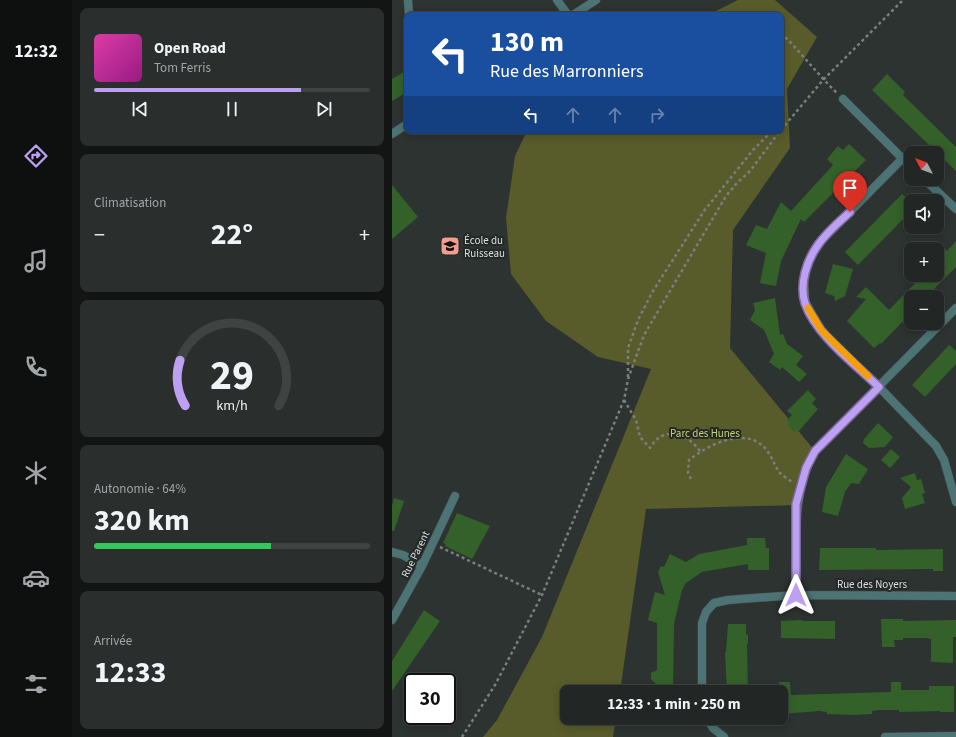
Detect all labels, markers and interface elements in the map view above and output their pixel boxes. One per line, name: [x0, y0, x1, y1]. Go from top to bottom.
text: 130 m: [490, 22, 564, 62]
icon: left: [424, 28, 476, 80]
text: Open Road: [154, 38, 226, 59]
text: 12:32: [14, 39, 58, 64]
text: Tom Ferris: [154, 59, 211, 77]
text: Rue des Marronniers: [490, 59, 644, 84]
icon: previous: [129, 98, 151, 120]
icon: pause: [221, 98, 243, 120]
icon: next: [313, 98, 335, 120]
icon: left: [520, 104, 542, 126]
icon: ahead: [562, 104, 584, 126]
icon: ahead: [604, 104, 626, 126]
icon: right: [646, 104, 668, 126]
icon: directions: [22, 142, 50, 170]
north arrow: [904, 146, 944, 186]
map controls: [904, 146, 944, 330]
pin: [833, 171, 867, 212]
icon: arrive: [839, 177, 861, 199]
text: Climatisation: [94, 194, 166, 212]
button: sound: [904, 194, 944, 234]
text: 22°: [211, 213, 253, 256]
text: −: [94, 219, 105, 251]
text: +: [359, 219, 370, 251]
place label: École du Ruisseau: [464, 233, 505, 261]
school or university icon: École du Ruisseau: [439, 235, 461, 257]
button: +: [904, 242, 944, 282]
icon: music: [22, 247, 50, 275]
button: −: [904, 290, 944, 330]
text: 29: [210, 346, 254, 406]
icon: phone: [22, 353, 50, 381]
text: km/h: [216, 395, 248, 416]
park label: Parc des Hunes: [670, 426, 740, 441]
icon: climate: [22, 459, 50, 487]
text: Autonomie · 64%: [94, 480, 186, 498]
text: 320 km: [94, 499, 190, 542]
street label: Rue Parent: [398, 528, 433, 580]
icon: car: [22, 564, 50, 592]
position arrow: [775, 574, 817, 616]
street label: Rue des Noyers: [837, 577, 908, 592]
text: Arrivée: [94, 632, 132, 650]
text: 12:33: [94, 651, 166, 694]
icon: filters: [22, 670, 50, 698]
speed limit sign: 30: [404, 673, 456, 725]
text: 12:33 · 1 min · 250 m: [607, 694, 741, 715]

